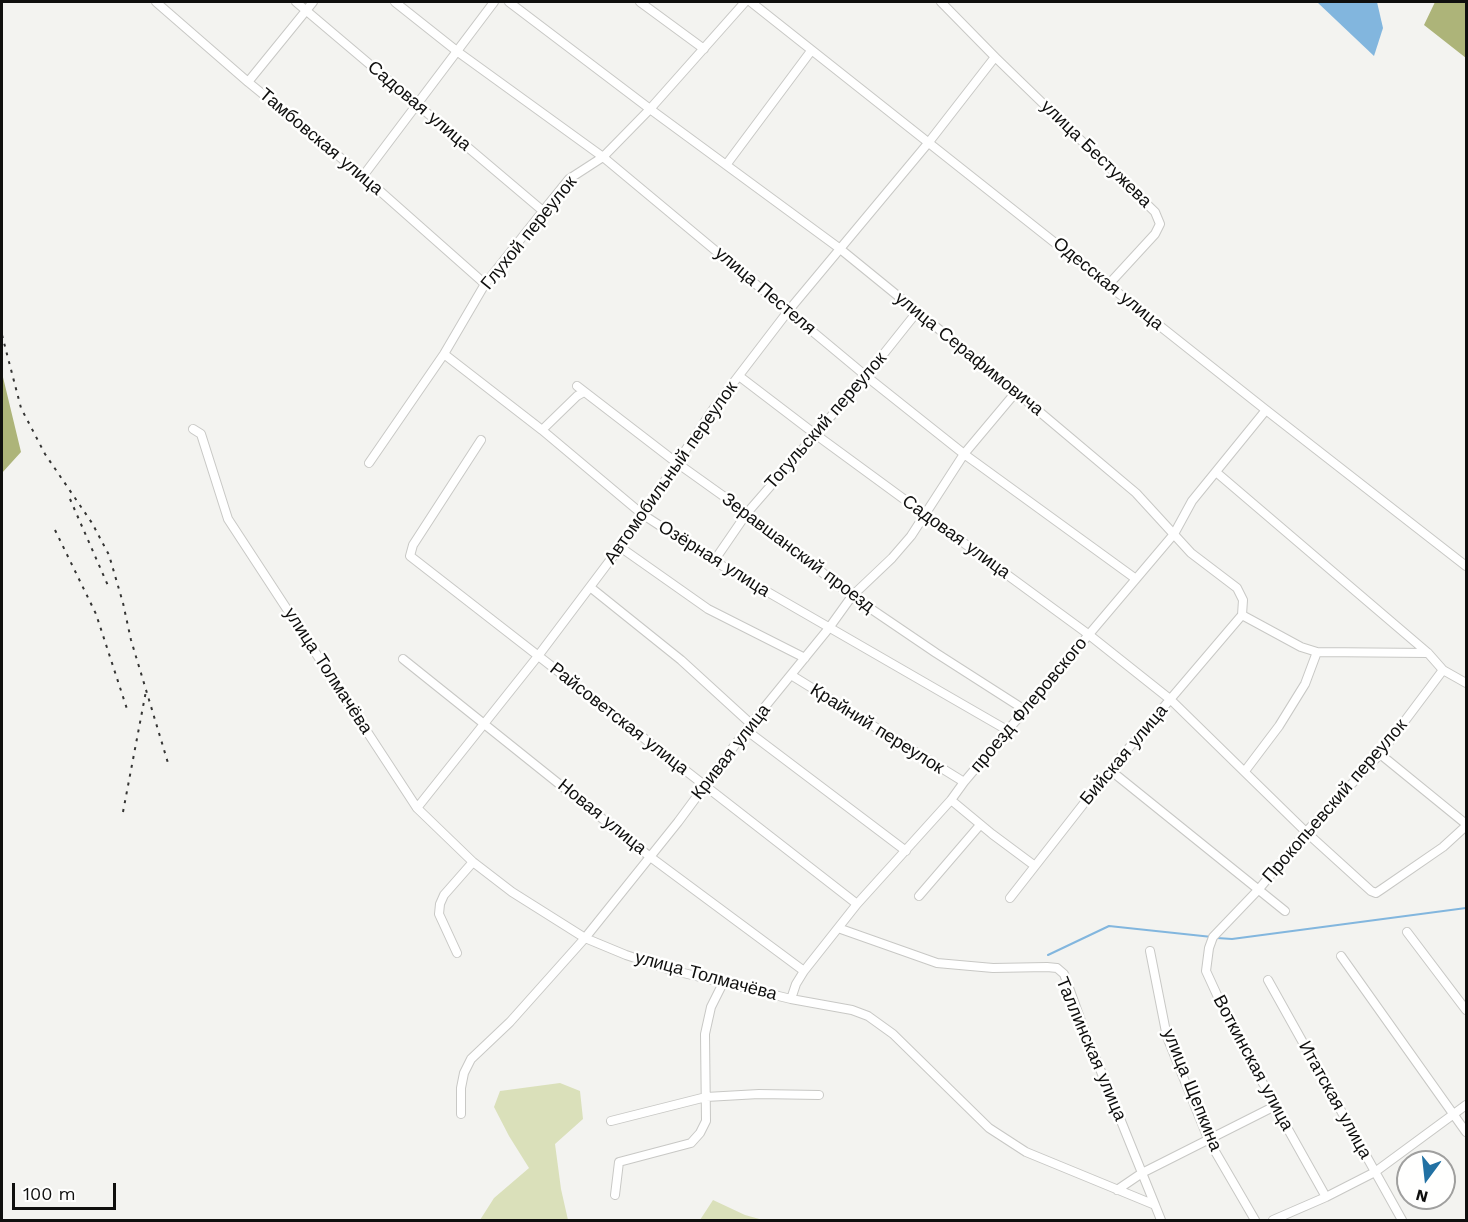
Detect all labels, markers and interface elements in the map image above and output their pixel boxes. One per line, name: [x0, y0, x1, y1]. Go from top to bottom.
street label: Садовая улица: [363, 56, 475, 156]
street label: Тамбовская улица: [255, 84, 387, 200]
street label: улица Бестужева: [1036, 96, 1156, 212]
street label: Глухой переулок: [477, 172, 581, 294]
street label: Одесская улица: [1048, 233, 1168, 335]
street label: улица Пестеля: [710, 242, 820, 340]
street label: улица Серафимовича: [890, 287, 1048, 421]
street label: Тогульский переулок: [761, 348, 891, 494]
street label: Автомобильный переулок: [600, 378, 742, 568]
street label: Зеравшанский проезд: [717, 488, 879, 618]
street label: Садовая улица: [898, 491, 1014, 583]
street label: Озёрная улица: [654, 516, 774, 602]
street label: улица Толмачёва: [279, 604, 377, 738]
street label: проезд Флеровского: [966, 633, 1092, 777]
street label: Райсоветская улица: [545, 658, 693, 780]
street label: Крайний переулок: [806, 679, 948, 779]
street label: Кривая улица: [687, 700, 775, 804]
street label: Бийская улица: [1076, 700, 1172, 810]
street label: Прокопьевский переулок: [1258, 715, 1412, 887]
street label: Новая улица: [553, 775, 651, 859]
street label: улица Толмачёва: [633, 947, 779, 1005]
street label: Таллинская улица: [1051, 974, 1131, 1124]
street label: Воткинская улица: [1208, 992, 1298, 1134]
street label: улица Щепкина: [1158, 1026, 1226, 1154]
street label: Итатская улица: [1294, 1037, 1376, 1163]
north arrow: [1396, 1150, 1456, 1210]
scale bar: [15, 1171, 118, 1209]
text: 100 m: [23, 1183, 76, 1204]
text: N: [1414, 1185, 1430, 1207]

